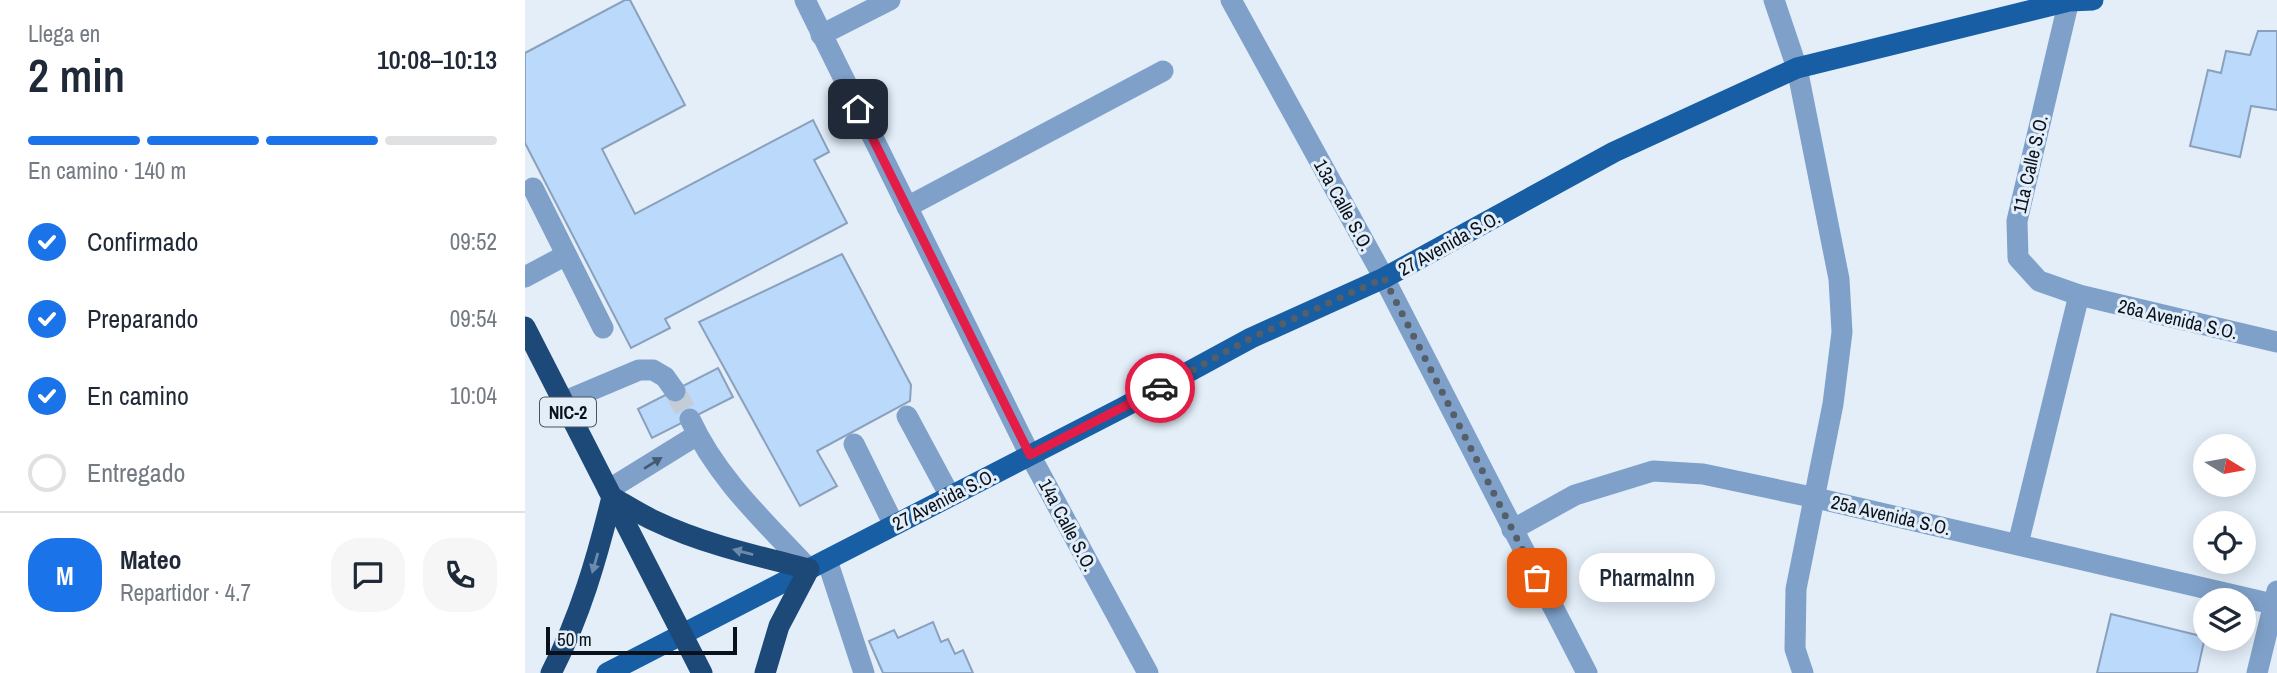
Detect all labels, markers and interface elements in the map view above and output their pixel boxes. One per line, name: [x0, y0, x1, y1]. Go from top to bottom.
text: Llega en: [28, 18, 100, 49]
text: 10:08–10:13: [377, 42, 497, 77]
text: 2 min: [28, 44, 125, 106]
pin: [828, 79, 888, 139]
icon: home: [839, 90, 877, 128]
street label: 11a Calle S.O.: [2006, 112, 2054, 216]
street label: 13a Calle S.O.: [1308, 154, 1380, 256]
text: En camino · 140 m: [28, 155, 186, 186]
street label: 27 Avenida S.O.: [1393, 204, 1505, 282]
icon: check: [28, 223, 66, 261]
text: Confirmado: [87, 224, 198, 259]
text: 09:52: [450, 226, 497, 257]
street label: 26a Avenida S.O.: [2116, 293, 2240, 345]
icon: check: [28, 300, 66, 338]
text: Preparando: [87, 301, 198, 336]
text: 09:54: [450, 303, 497, 334]
courier: [1125, 353, 1195, 423]
icon: car: [1141, 369, 1179, 407]
icon: check: [28, 377, 66, 415]
text: En camino: [87, 378, 189, 413]
text: 10:04: [450, 380, 497, 411]
road number: NIC-2: [540, 398, 596, 426]
north arrow: [2193, 434, 2256, 497]
map controls: [2193, 434, 2256, 651]
text: Entregado: [87, 455, 185, 490]
one-way arrow: [643, 456, 662, 469]
street label: 27 Avenida S.O.: [888, 462, 1000, 536]
street label: 14a Calle S.O.: [1033, 474, 1103, 576]
street label: 25a Avenida S.O.: [1829, 489, 1953, 541]
button: locate: [2193, 511, 2256, 574]
button: chat: [331, 538, 405, 612]
button: phone: [423, 538, 497, 612]
text: Mateo: [120, 542, 182, 577]
one-way arrow: [732, 546, 753, 556]
pin: [1507, 548, 1567, 608]
one-way arrow: [590, 553, 600, 574]
callout: PharmaInn: [1579, 554, 1715, 602]
text: M: [56, 558, 74, 593]
icon: bag: [1518, 559, 1556, 597]
text: PharmaInn: [1599, 562, 1695, 593]
text: Repartidor · 4.7: [120, 577, 251, 608]
button: layers: [2193, 588, 2256, 651]
scale bar: [546, 624, 737, 656]
text: 50 m: [557, 626, 592, 652]

